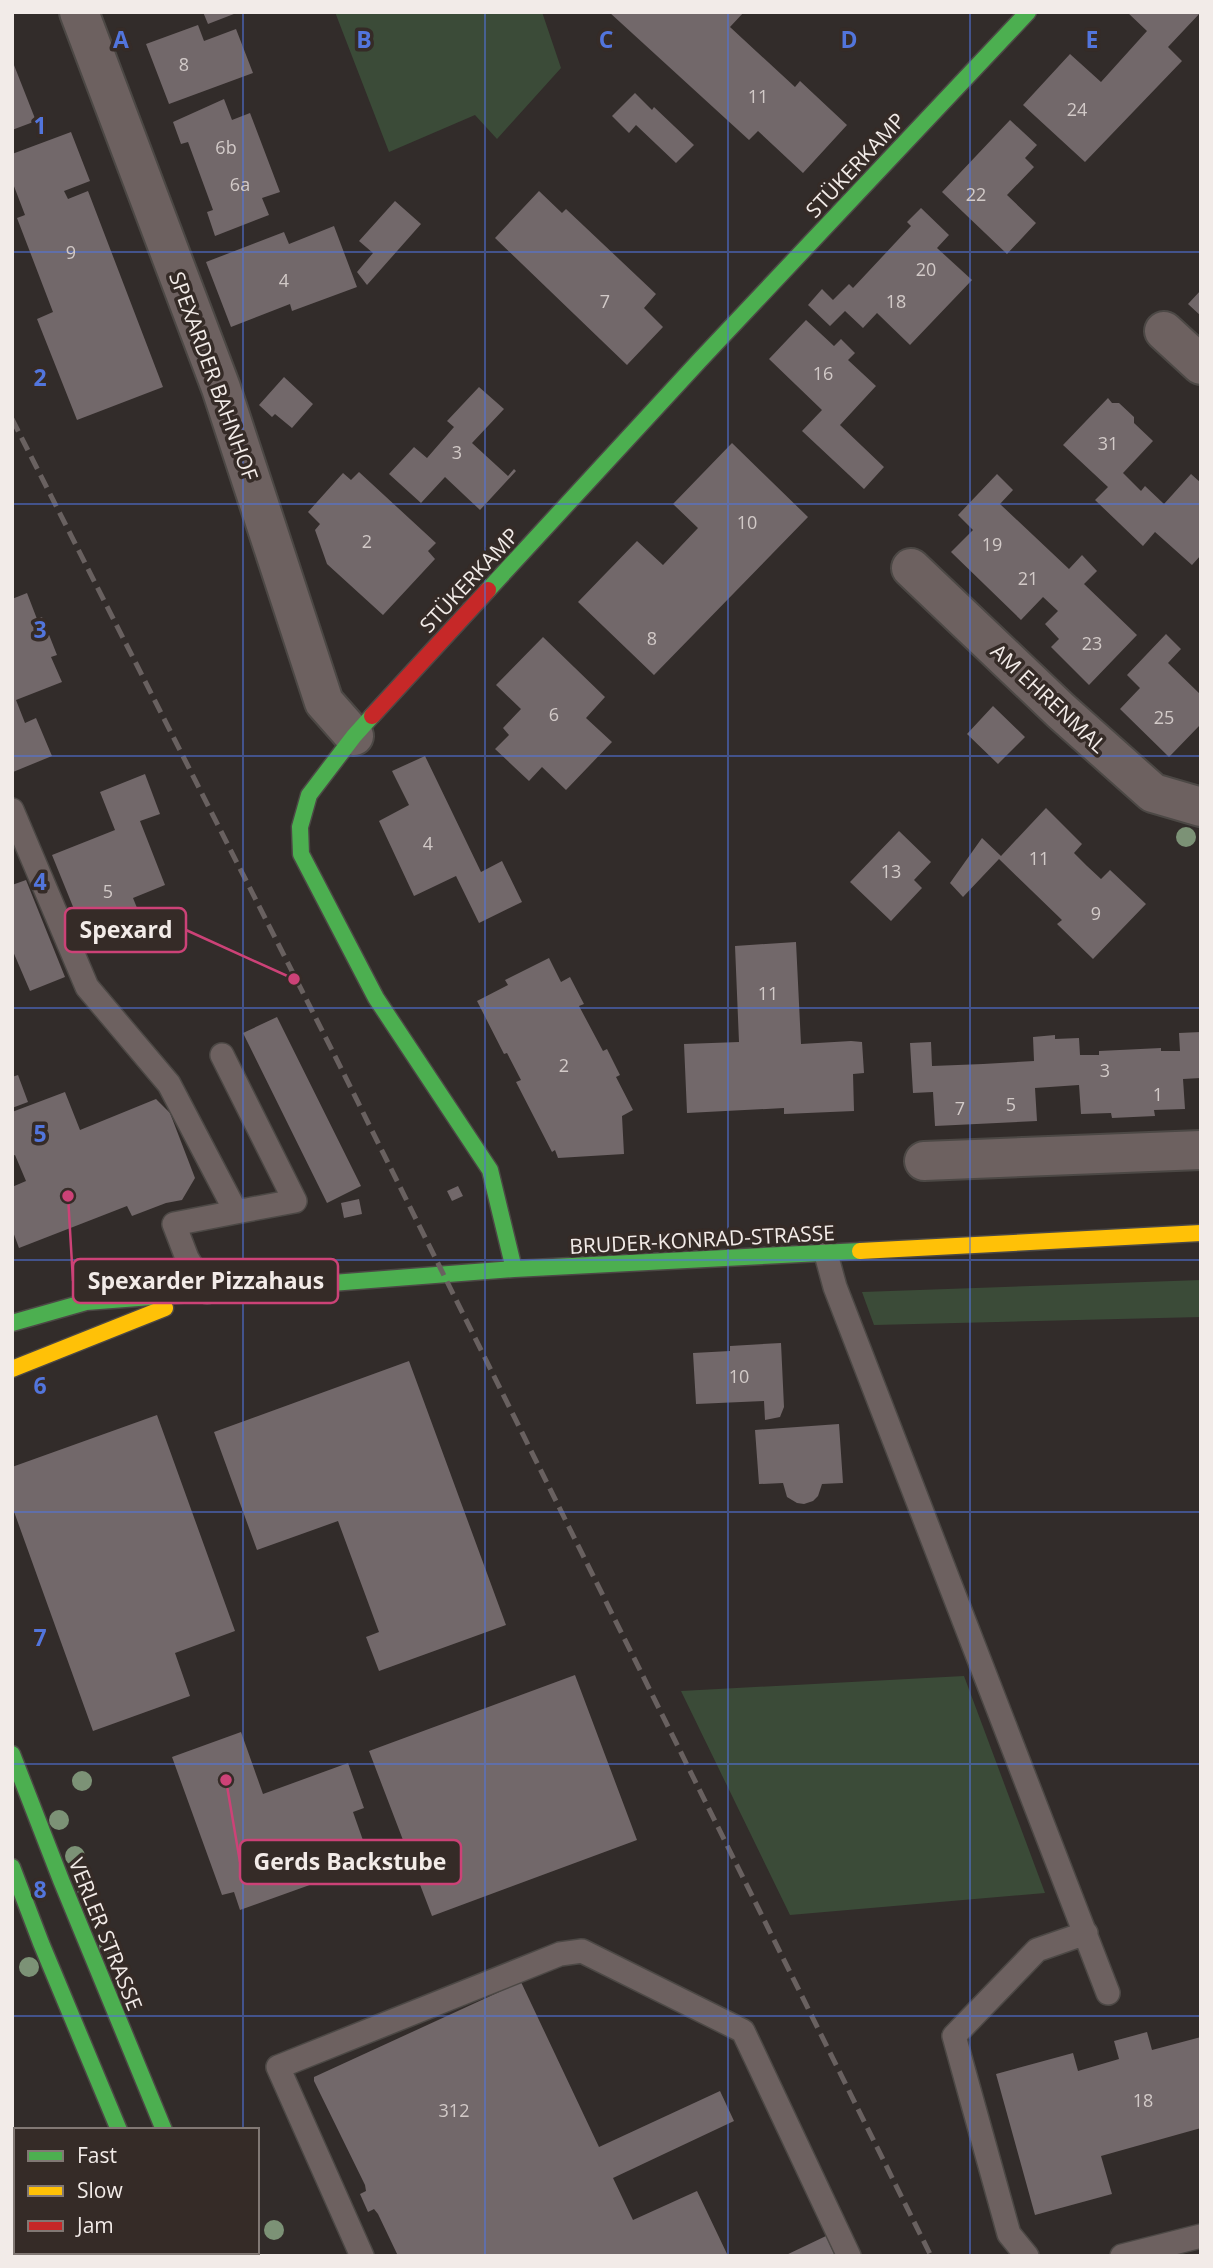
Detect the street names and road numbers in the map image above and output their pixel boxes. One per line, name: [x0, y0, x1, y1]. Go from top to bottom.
street label: STÜKERKAMP: [799, 107, 911, 223]
street label: SPEXARDER BAHNHOF: [163, 268, 265, 484]
street label: STÜKERKAMP: [413, 522, 525, 638]
street label: AM EHRENMAL: [985, 637, 1113, 759]
street label: BRUDER-KONRAD-STRASSE: [569, 1218, 835, 1260]
street label: VERLER STRASSE: [63, 1854, 149, 2014]

